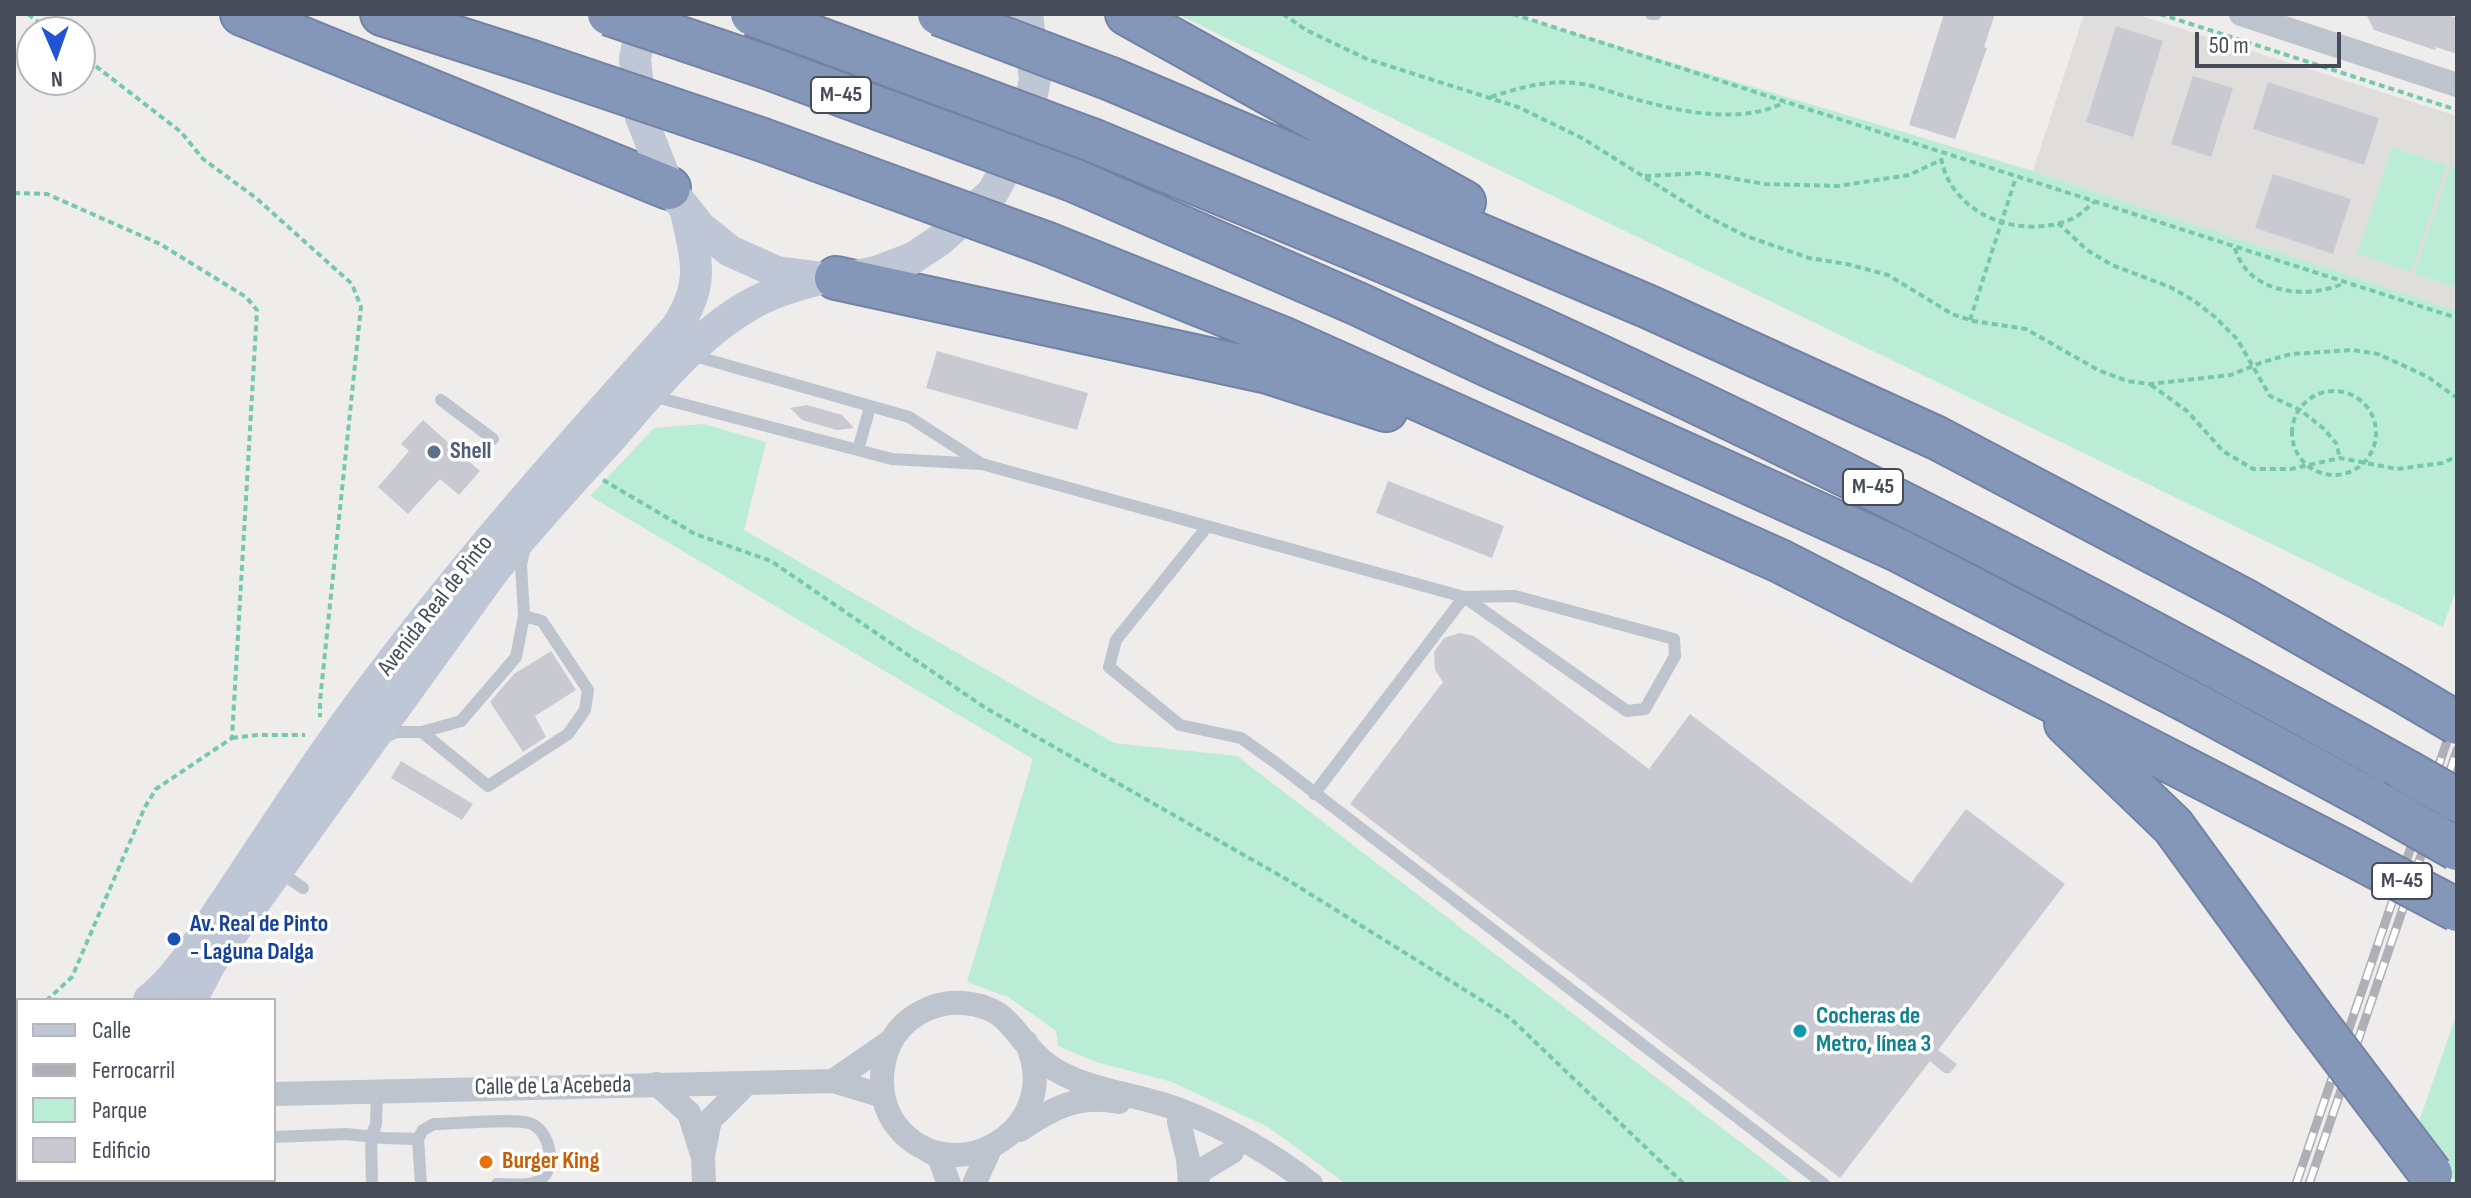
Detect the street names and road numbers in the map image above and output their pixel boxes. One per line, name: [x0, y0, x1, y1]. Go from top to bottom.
road number: M-45: [811, 77, 871, 113]
road number: M-45: [1843, 469, 1903, 505]
street label: Avenida Real de Pinto: [372, 530, 500, 682]
road number: M-45: [2372, 863, 2432, 899]
street label: Calle de La Acebeda: [474, 1071, 632, 1103]

